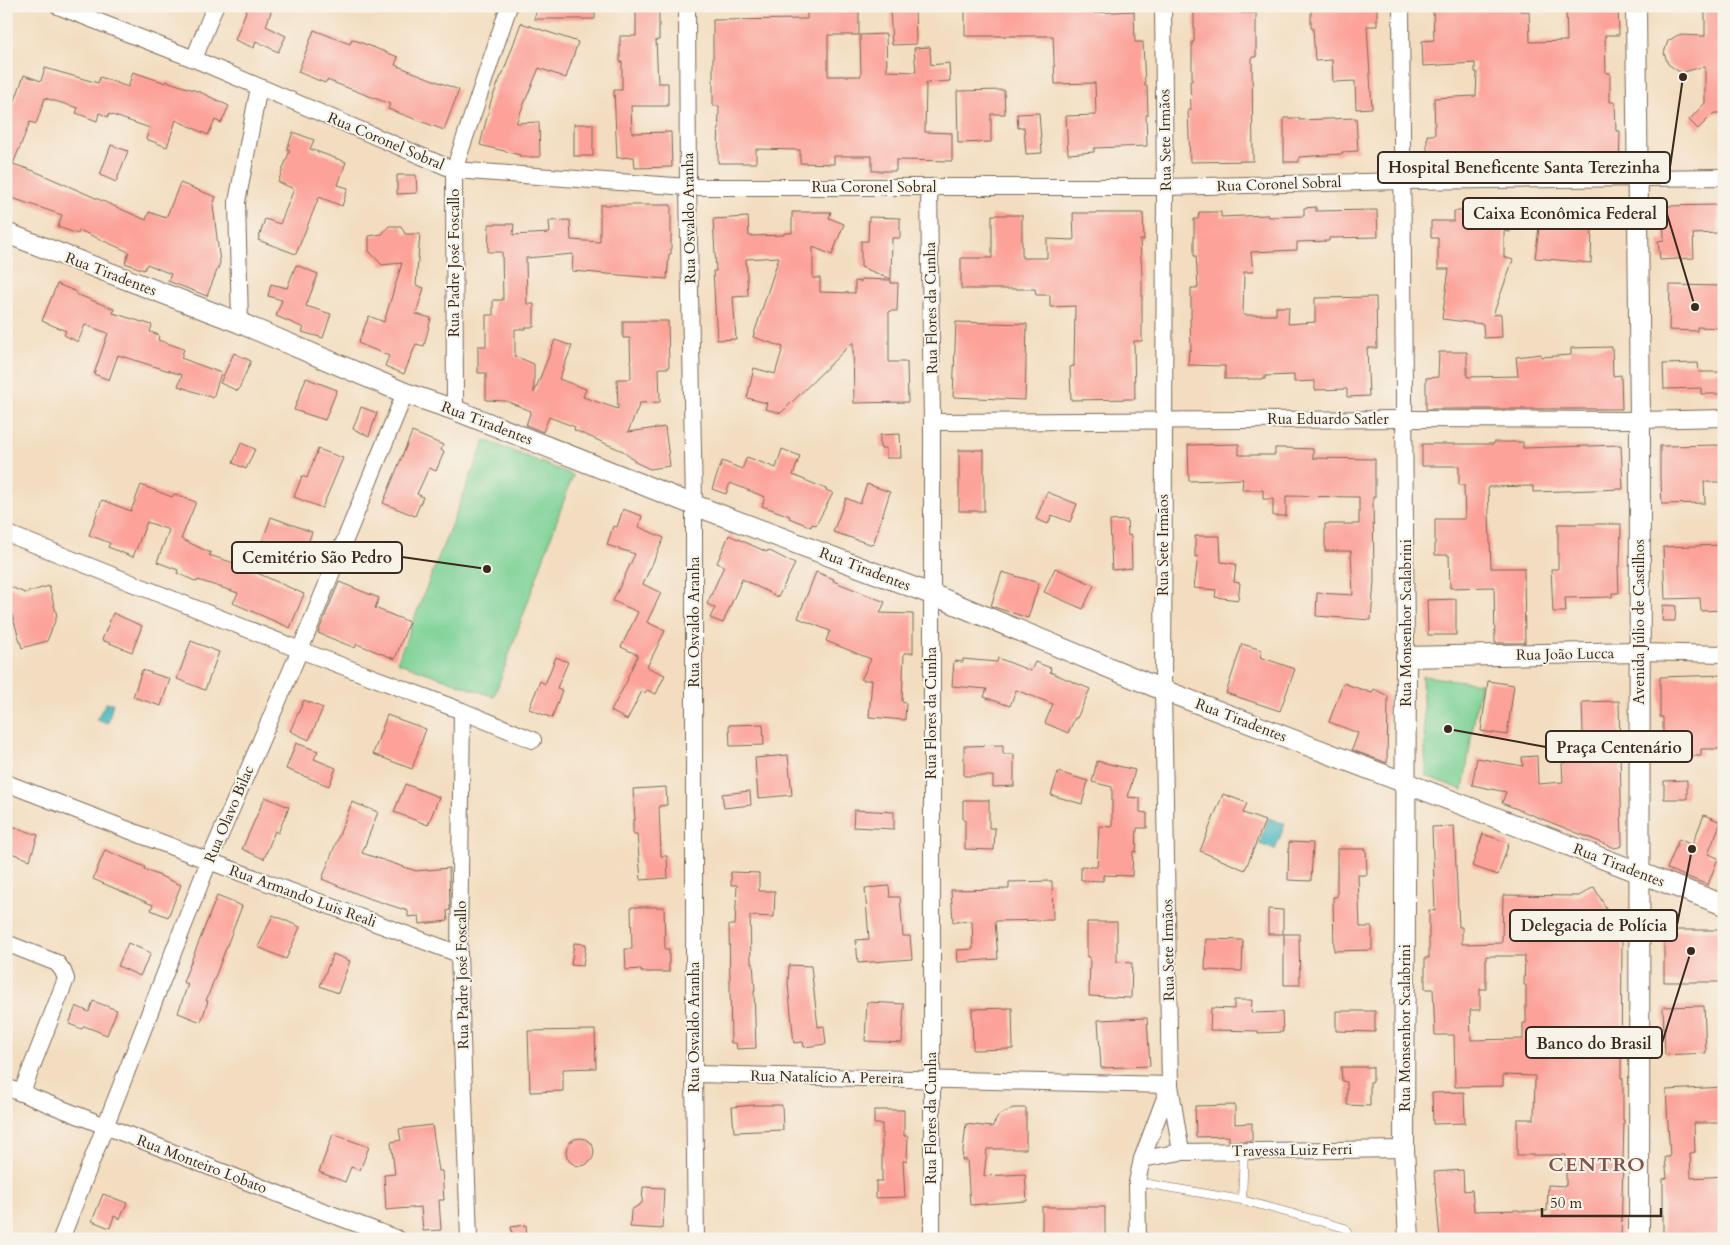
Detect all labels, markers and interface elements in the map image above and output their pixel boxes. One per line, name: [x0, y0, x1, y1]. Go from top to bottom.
street label: Rua Sete Irmãos: [1154, 89, 1176, 191]
street label: Rua Coronel Sobral: [325, 107, 448, 175]
street label: Rua Osvaldo Aranha: [678, 152, 700, 284]
callout: Hospital Beneficente Santa Terezinha: [1378, 152, 1670, 183]
text: Hospital Beneficente Santa Terezinha: [1388, 157, 1660, 179]
street label: Rua Coronel Sobral: [1216, 172, 1342, 196]
street label: Rua Coronel Sobral: [812, 177, 937, 197]
street label: Rua Padre José Foscallo: [444, 189, 464, 337]
callout: Caixa Econômica Federal: [1463, 198, 1667, 229]
text: Caixa Econômica Federal: [1473, 203, 1657, 225]
street label: Rua Flores da Cunha: [920, 241, 942, 374]
street label: Rua Tiradentes: [63, 247, 159, 301]
street label: Rua Tiradentes: [439, 396, 535, 450]
street label: Rua Eduardo Satler: [1267, 409, 1389, 429]
street label: Rua Sete Irmãos: [1153, 494, 1173, 596]
street label: Rua Monsenhor Scalabrini: [1396, 539, 1416, 707]
street label: Avenida Júlio de Castilhos: [1629, 539, 1649, 705]
callout: Cemitério São Pedro: [232, 542, 402, 573]
street label: Rua Tiradentes: [817, 542, 913, 596]
text: Cemitério São Pedro: [242, 547, 392, 569]
street label: Rua Osvaldo Aranha: [684, 556, 704, 688]
street label: Rua João Lucca: [1516, 643, 1615, 665]
street label: Rua Flores da Cunha: [921, 646, 941, 779]
street label: Rua Tiradentes: [1193, 693, 1289, 747]
callout: Praça Centenário: [1546, 731, 1692, 762]
text: Praça Centenário: [1556, 737, 1682, 759]
street label: Rua Olavo Bilac: [200, 762, 259, 866]
street label: Rua Tiradentes: [1571, 838, 1667, 892]
street label: Rua Armando Luis Reali: [227, 860, 379, 932]
street label: Rua Sete Irmãos: [1157, 899, 1179, 1001]
street label: Rua Padre José Foscallo: [451, 901, 473, 1049]
callout: Delegacia de Polícia: [1510, 910, 1677, 941]
text: Delegacia de Polícia: [1521, 915, 1667, 937]
street label: Rua Monsenhor Scalabrini: [1395, 944, 1415, 1112]
street label: Rua Osvaldo Aranha: [684, 961, 704, 1093]
callout: Banco do Brasil: [1526, 1027, 1662, 1058]
text: Banco do Brasil: [1536, 1033, 1652, 1055]
street label: Rua Flores da Cunha: [921, 1051, 941, 1184]
street label: Rua Natalício A. Pereira: [750, 1066, 904, 1088]
street label: Rua Monteiro Lobato: [134, 1130, 270, 1198]
street label: Travessa Luiz Ferri: [1231, 1139, 1353, 1161]
district label: CENTRO: [1548, 1151, 1646, 1178]
scale bar: [1542, 1185, 1661, 1217]
text: 50 m: [1550, 1193, 1582, 1213]

